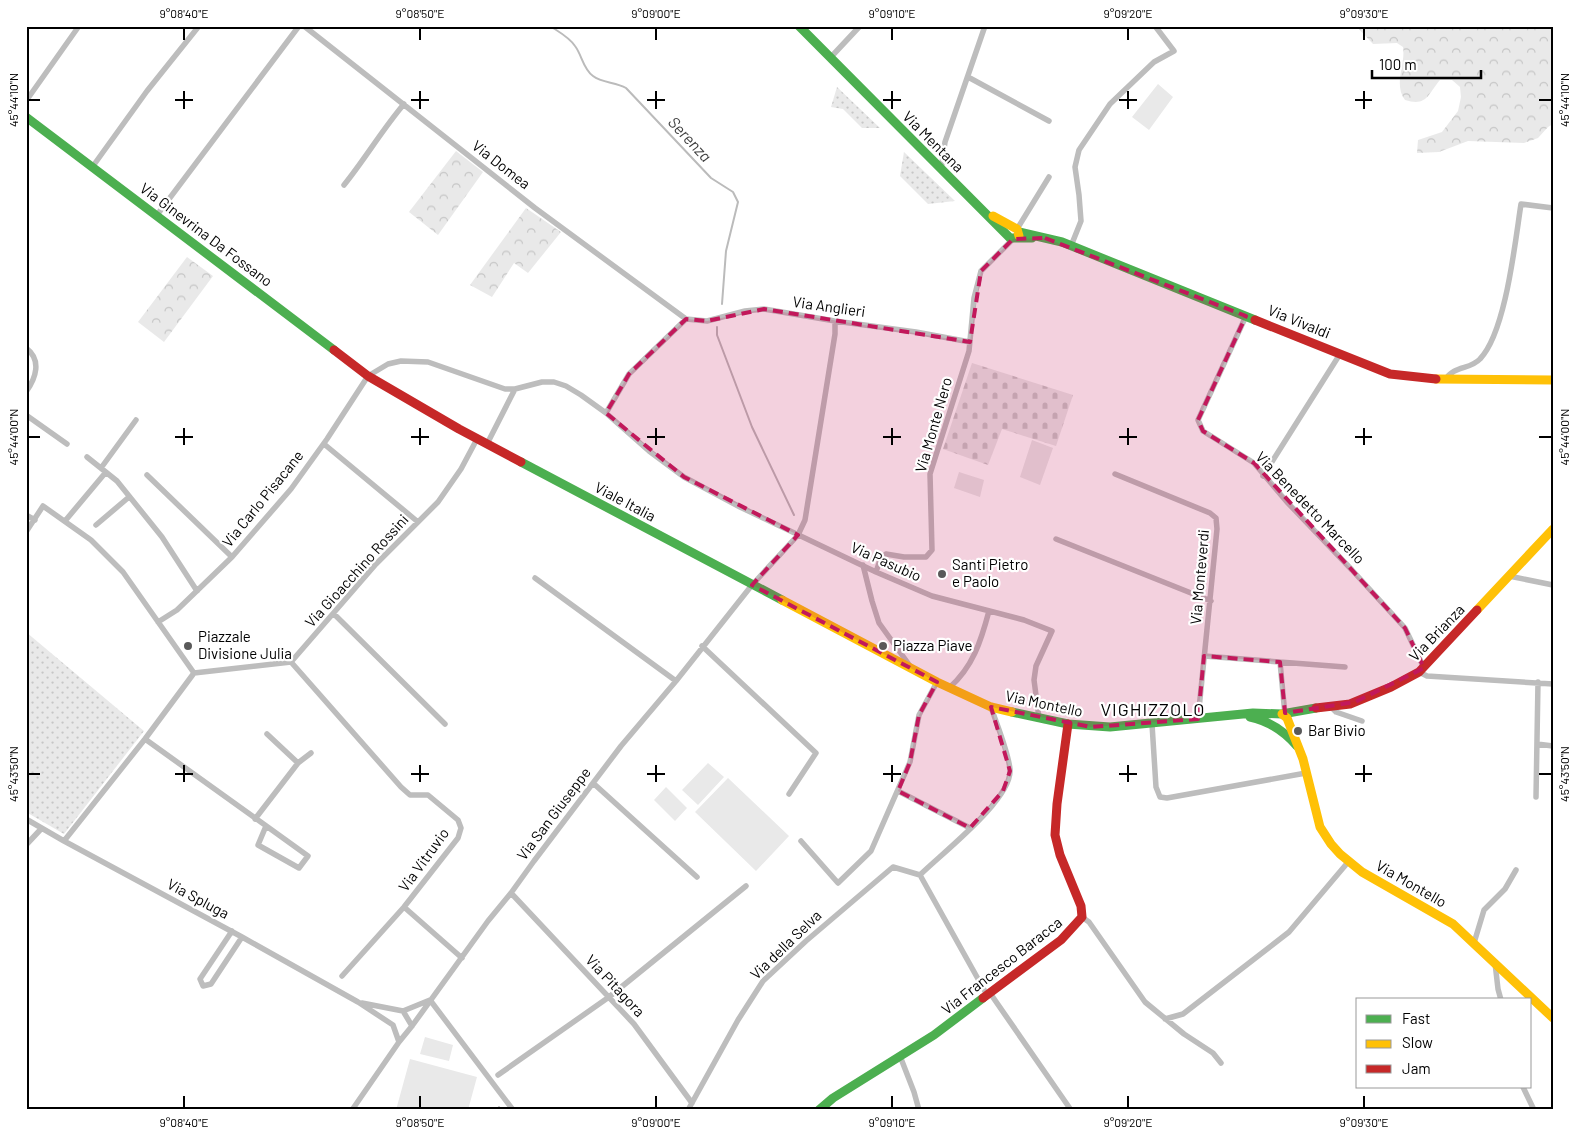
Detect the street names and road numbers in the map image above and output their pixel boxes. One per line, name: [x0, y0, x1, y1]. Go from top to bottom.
street label: Via Mentana: [899, 107, 968, 176]
street label: Via Domea: [469, 136, 534, 192]
street label: Via Ginevrina Da Fossano: [137, 178, 276, 290]
street label: Via Anglieri: [792, 292, 867, 320]
street label: Via Vivaldi: [1265, 300, 1333, 342]
street label: Via Monte Nero: [911, 375, 955, 474]
street label: Via Carlo Pisacane: [218, 446, 307, 550]
street label: Via Benedetto Marcello: [1252, 447, 1369, 567]
street label: Viale Italia: [592, 478, 659, 525]
street label: Via Gioacchino Rossini: [301, 510, 412, 631]
street label: Via Monteverdi: [1186, 528, 1212, 625]
street label: Via Pasubio: [848, 538, 924, 585]
street label: Via Brianza: [1405, 600, 1468, 664]
street label: Via Montello: [1004, 686, 1085, 720]
street label: Via San Giuseppe: [512, 763, 594, 863]
street label: Via Vitruvio: [394, 824, 452, 895]
street label: Via Montello: [1373, 856, 1450, 911]
street label: Via Spluga: [164, 874, 233, 922]
street label: Via della Selva: [746, 906, 825, 983]
street label: Via Francesco Baracca: [938, 913, 1065, 1018]
street label: Via Pitagora: [582, 950, 649, 1020]

